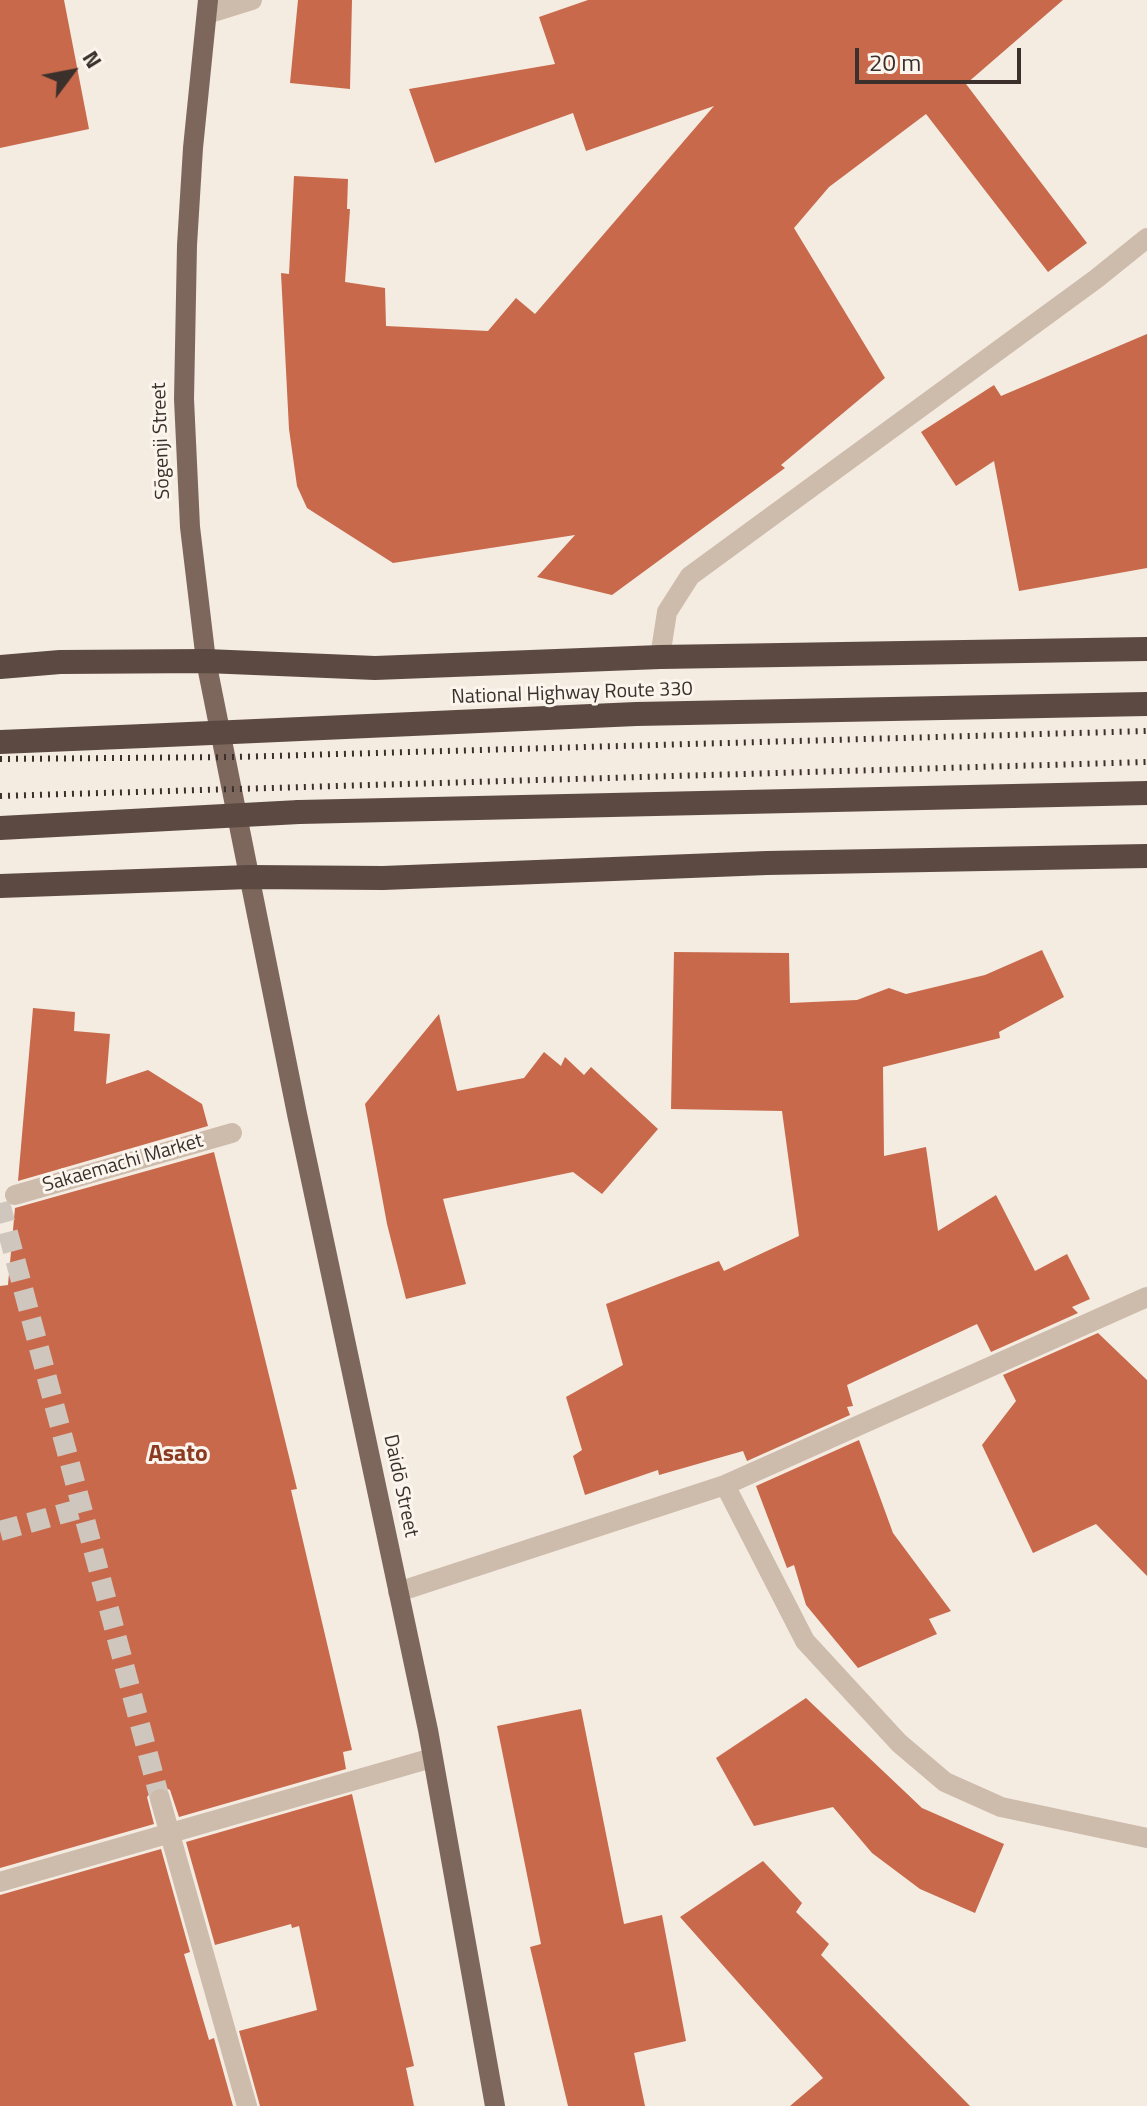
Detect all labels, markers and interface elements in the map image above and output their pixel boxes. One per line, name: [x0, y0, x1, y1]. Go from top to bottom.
north arrow: [32, 32, 112, 112]
scale bar: [859, 32, 1025, 82]
text: N: [74, 44, 111, 75]
text: 20 m: [869, 44, 921, 80]
street label: Sōgenji Street: [148, 382, 176, 500]
street label: National Highway Route 330: [451, 678, 693, 710]
street label: Sakaemachi Market: [40, 1130, 206, 1198]
street label: Daidō Street: [377, 1432, 423, 1540]
district label: Asato: [148, 1441, 208, 1469]

